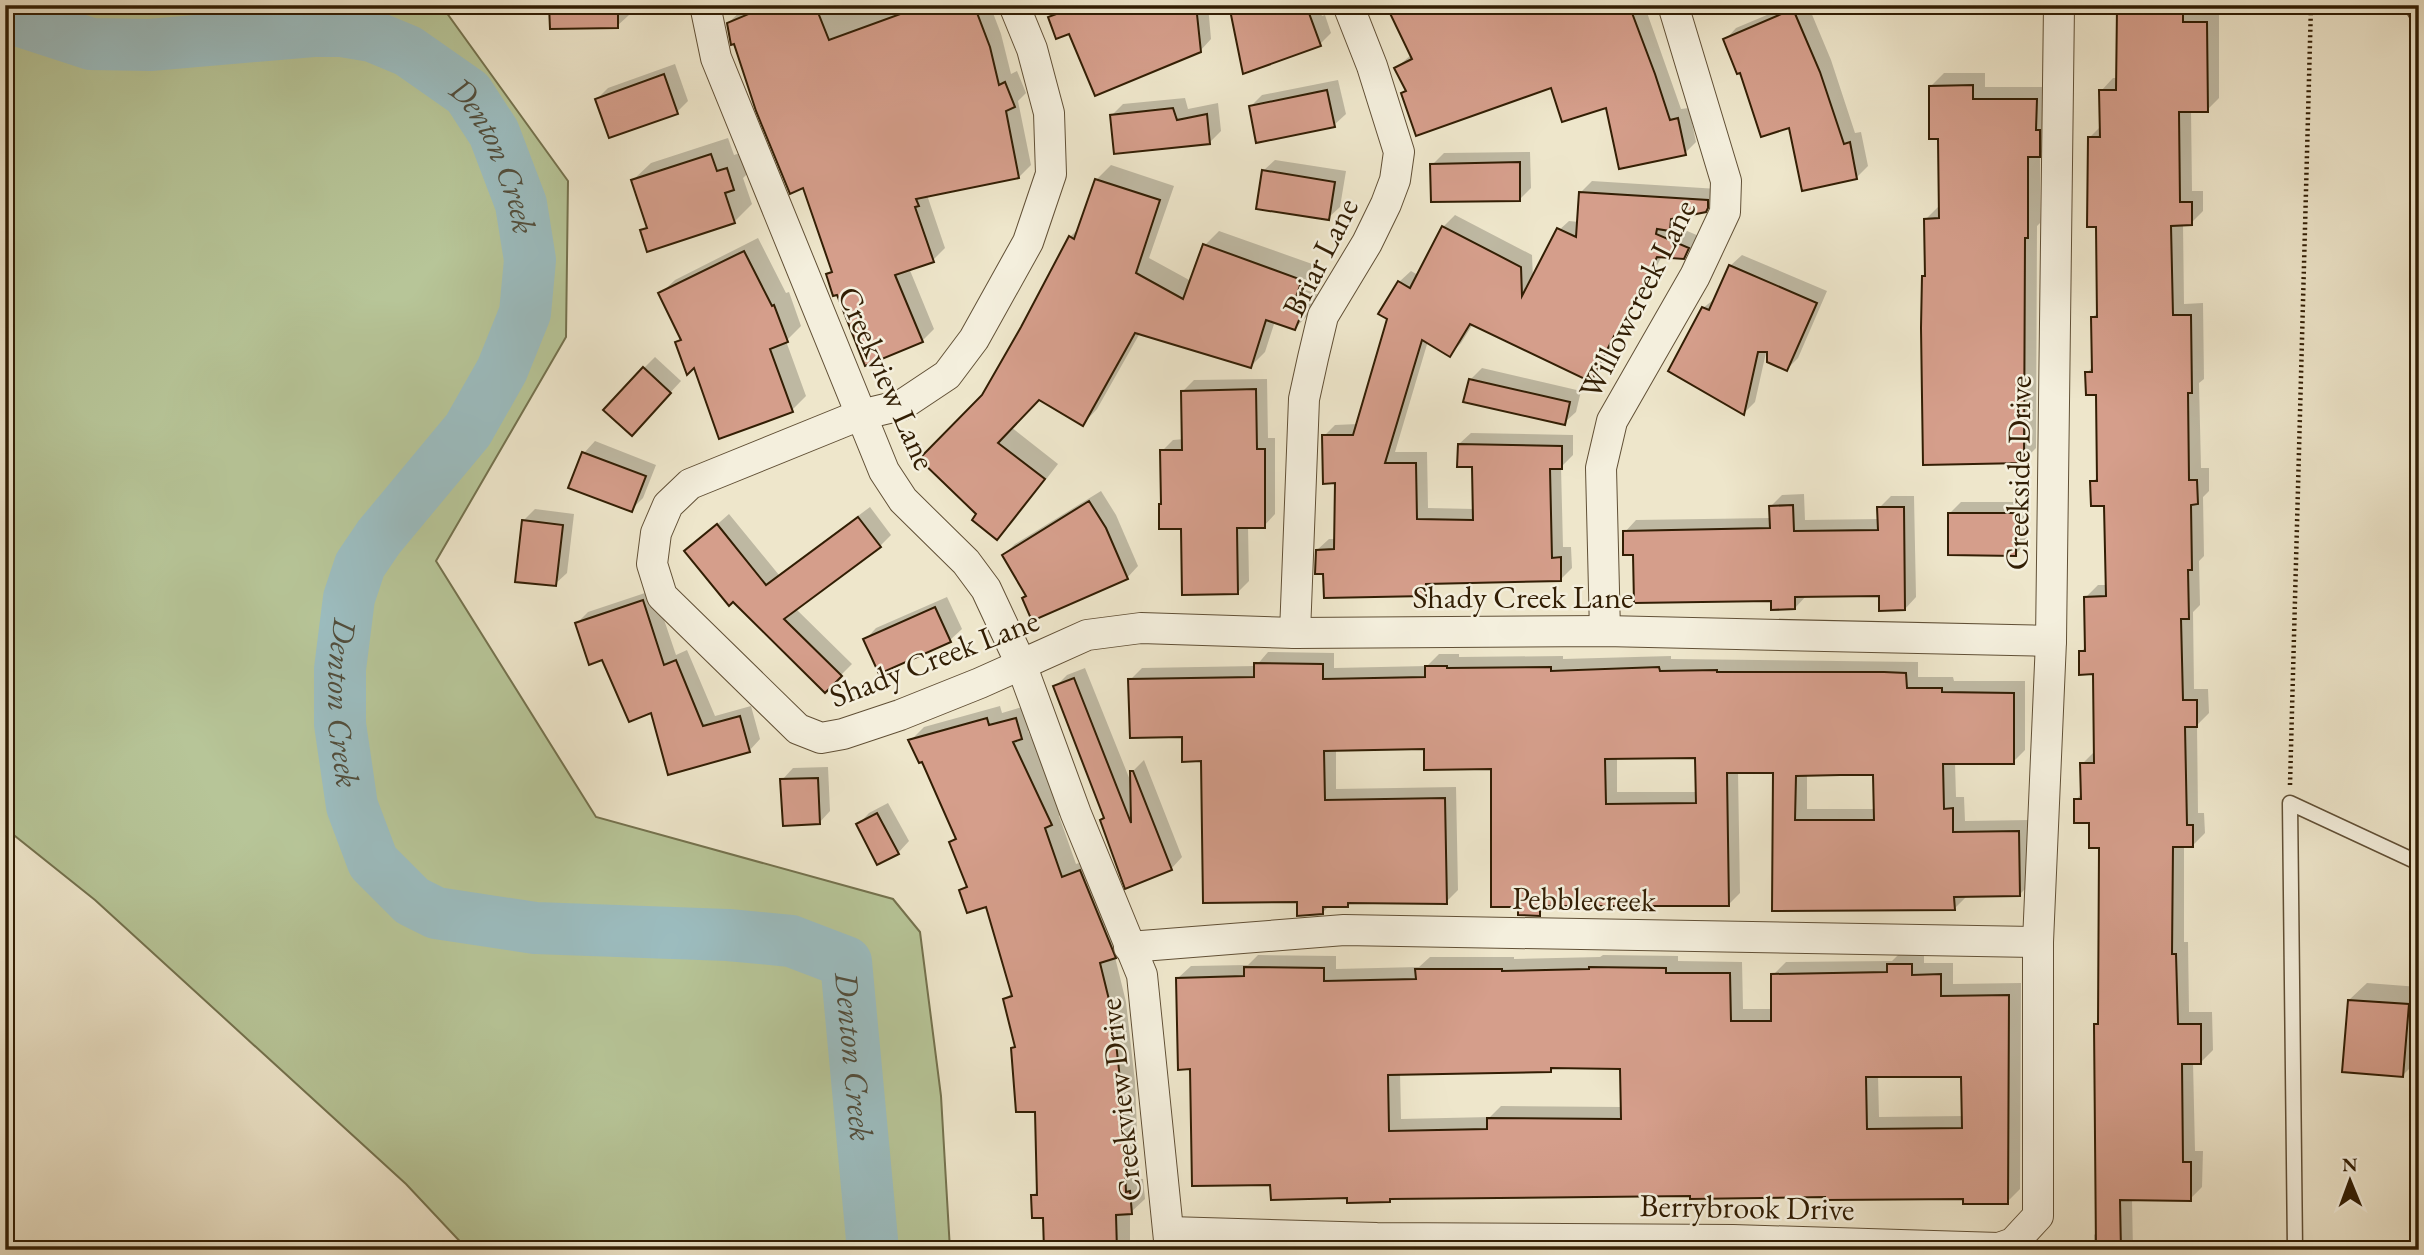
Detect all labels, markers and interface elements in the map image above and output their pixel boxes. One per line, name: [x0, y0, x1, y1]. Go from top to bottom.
water label: Denton Creek: [441, 66, 546, 237]
street label: Briar Lane: [1272, 190, 1368, 324]
street label: Willowcreek Lane: [1569, 192, 1705, 406]
street label: Creekview Lane: [828, 280, 946, 476]
street label: Creekside Drive: [1995, 375, 2041, 571]
street label: Shady Creek Lane: [1412, 576, 1634, 618]
street label: Shady Creek Lane: [823, 599, 1045, 717]
water label: Denton Creek: [317, 615, 370, 790]
street label: Pebblecreek: [1512, 877, 1657, 921]
water label: Denton Creek: [825, 969, 884, 1143]
street label: Creekview Drive: [1088, 996, 1152, 1204]
north arrow: [2316, 1146, 2386, 1216]
text: N: [2342, 1152, 2358, 1177]
street label: Berrybrook Drive: [1639, 1184, 1855, 1230]

